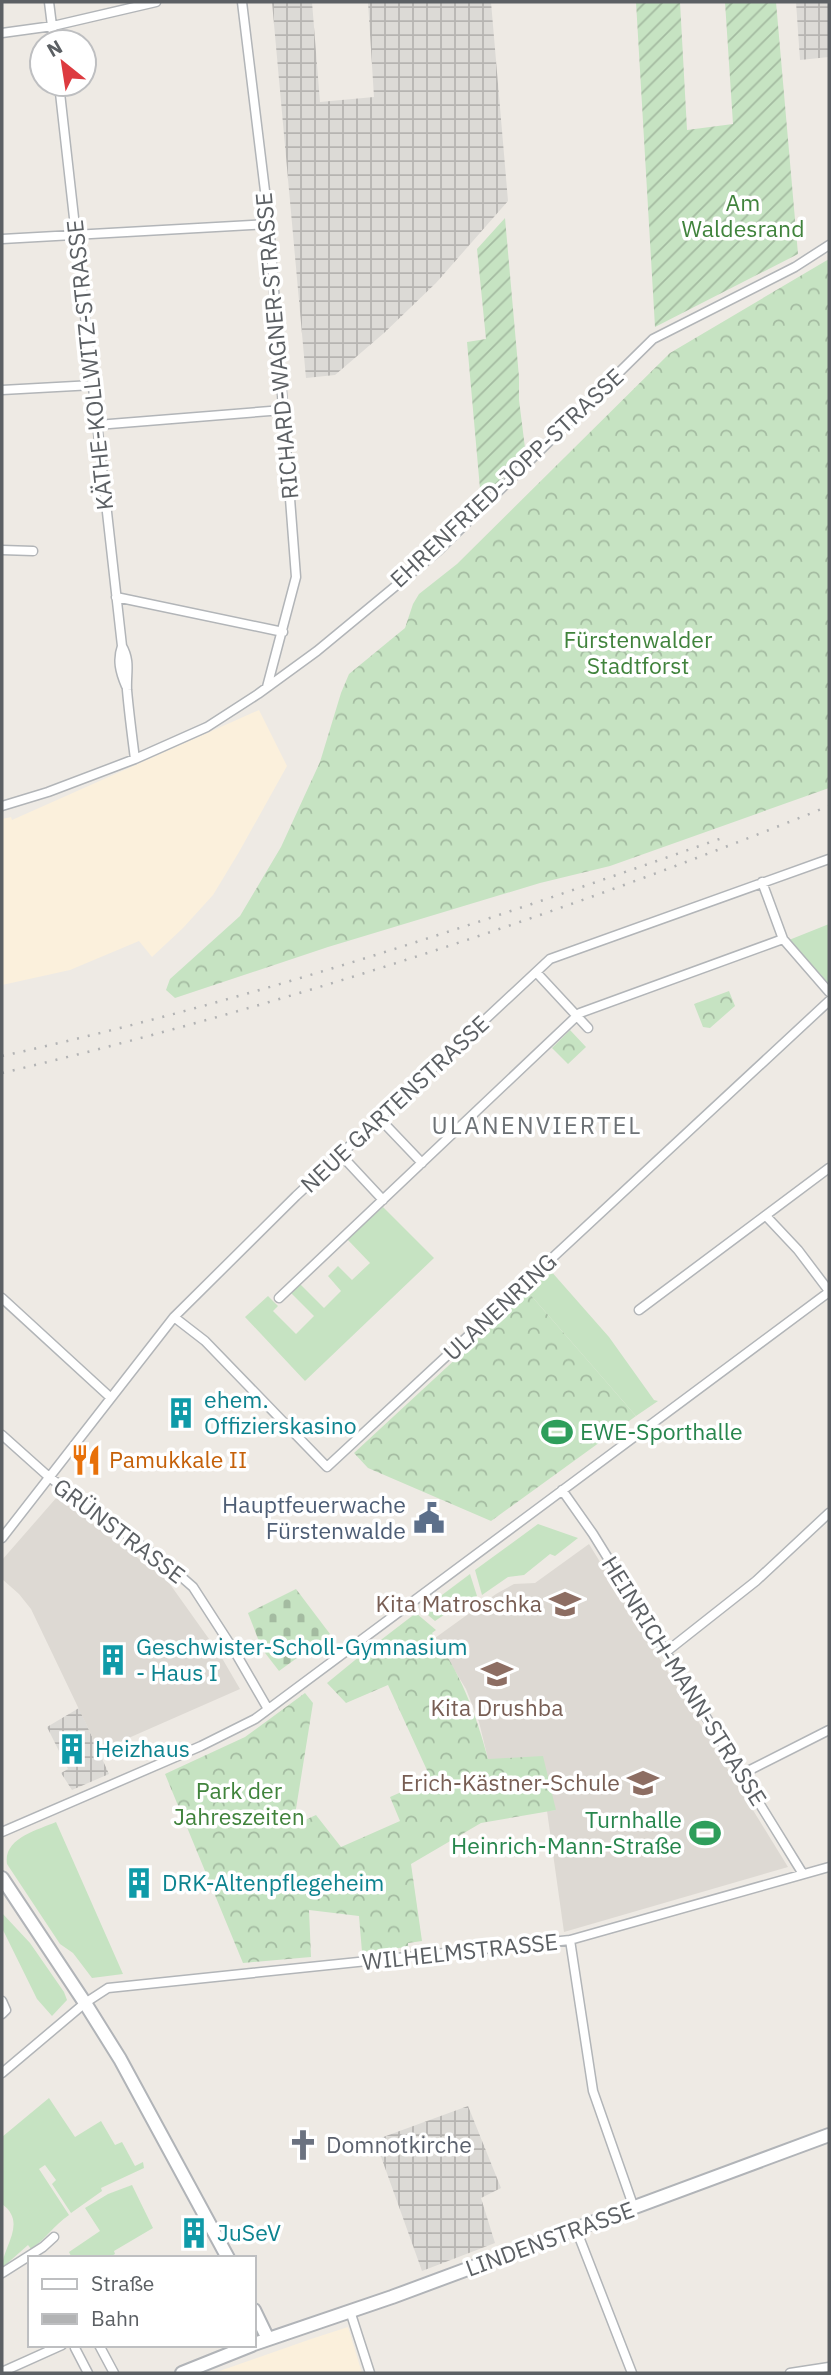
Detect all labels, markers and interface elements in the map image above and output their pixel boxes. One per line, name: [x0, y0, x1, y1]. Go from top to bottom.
north arrow: [28, 28, 98, 98]
text: N: [43, 34, 66, 62]
park label: Am Waldesrand: [681, 187, 805, 243]
street label: RICHARD-WAGNER-STRASSE: [248, 191, 304, 501]
street label: KÄTHE-KOLLWITZ-STRASSE: [59, 218, 119, 512]
street label: EHRENFRIED-JOPP-STRASSE: [383, 361, 629, 594]
park label: Fürstenwalder Stadtforst: [564, 624, 713, 680]
street label: NEUE GARTENSTRASSE: [294, 1008, 495, 1199]
district label: ULANENVIERTEL: [432, 1109, 642, 1141]
street label: ULANENRING: [436, 1246, 562, 1366]
place label: ehem. Offizierskasino: [204, 1384, 357, 1440]
building icon: ehem. Offizierskasino: [164, 1396, 198, 1430]
sports icon: EWE-Sporthalle: [540, 1415, 574, 1449]
place label: EWE-Sporthalle: [580, 1416, 743, 1446]
restaurant icon: Pamukkale II: [69, 1443, 103, 1477]
place label: Pamukkale II: [109, 1444, 247, 1474]
street label: GRÜNSTRASSE: [48, 1471, 192, 1590]
place label: Hauptfeuerwache Fürstenwalde: [222, 1489, 406, 1545]
public building icon: Hauptfeuerwache Fürstenwalde: [412, 1501, 446, 1535]
street label: HEINRICH-MANN-STRASSE: [596, 1550, 774, 1811]
school or university icon: Kita Matroschka: [548, 1587, 582, 1621]
place label: Kita Matroschka: [376, 1588, 542, 1618]
place label: Geschwister-Scholl-Gymnasium - Haus I: [136, 1631, 468, 1687]
building icon: Geschwister-Scholl-Gymnasium - Haus I: [96, 1643, 130, 1677]
school or university icon: Kita Drushba: [480, 1657, 514, 1691]
place label: Kita Drushba: [431, 1692, 563, 1722]
building icon: Heizhaus: [55, 1732, 89, 1766]
place label: Heizhaus: [95, 1733, 190, 1763]
school or university icon: Erich-Kästner-Schule: [626, 1766, 660, 1800]
place label: Erich-Kästner-Schule: [401, 1767, 620, 1797]
park label: Park der Jahreszeiten: [173, 1775, 305, 1831]
place label: Turnhalle Heinrich-Mann-Straße: [451, 1804, 682, 1860]
sports icon: Turnhalle Heinrich-Mann-Straße: [688, 1816, 722, 1850]
building icon: DRK-Altenpflegeheim: [122, 1866, 156, 1900]
place label: DRK-Altenpflegeheim: [162, 1867, 384, 1897]
street label: WILHELMSTRASSE: [361, 1926, 559, 1976]
church icon: Domnotkirche: [286, 2128, 320, 2162]
place label: Domnotkirche: [326, 2129, 472, 2159]
street label: LINDENSTRASSE: [461, 2194, 638, 2283]
building icon: JuSeV: [177, 2216, 211, 2250]
place label: JuSeV: [217, 2217, 281, 2247]
legend: [28, 2256, 256, 2347]
text: Straße: [91, 2269, 154, 2297]
text: Bahn: [91, 2304, 140, 2332]

